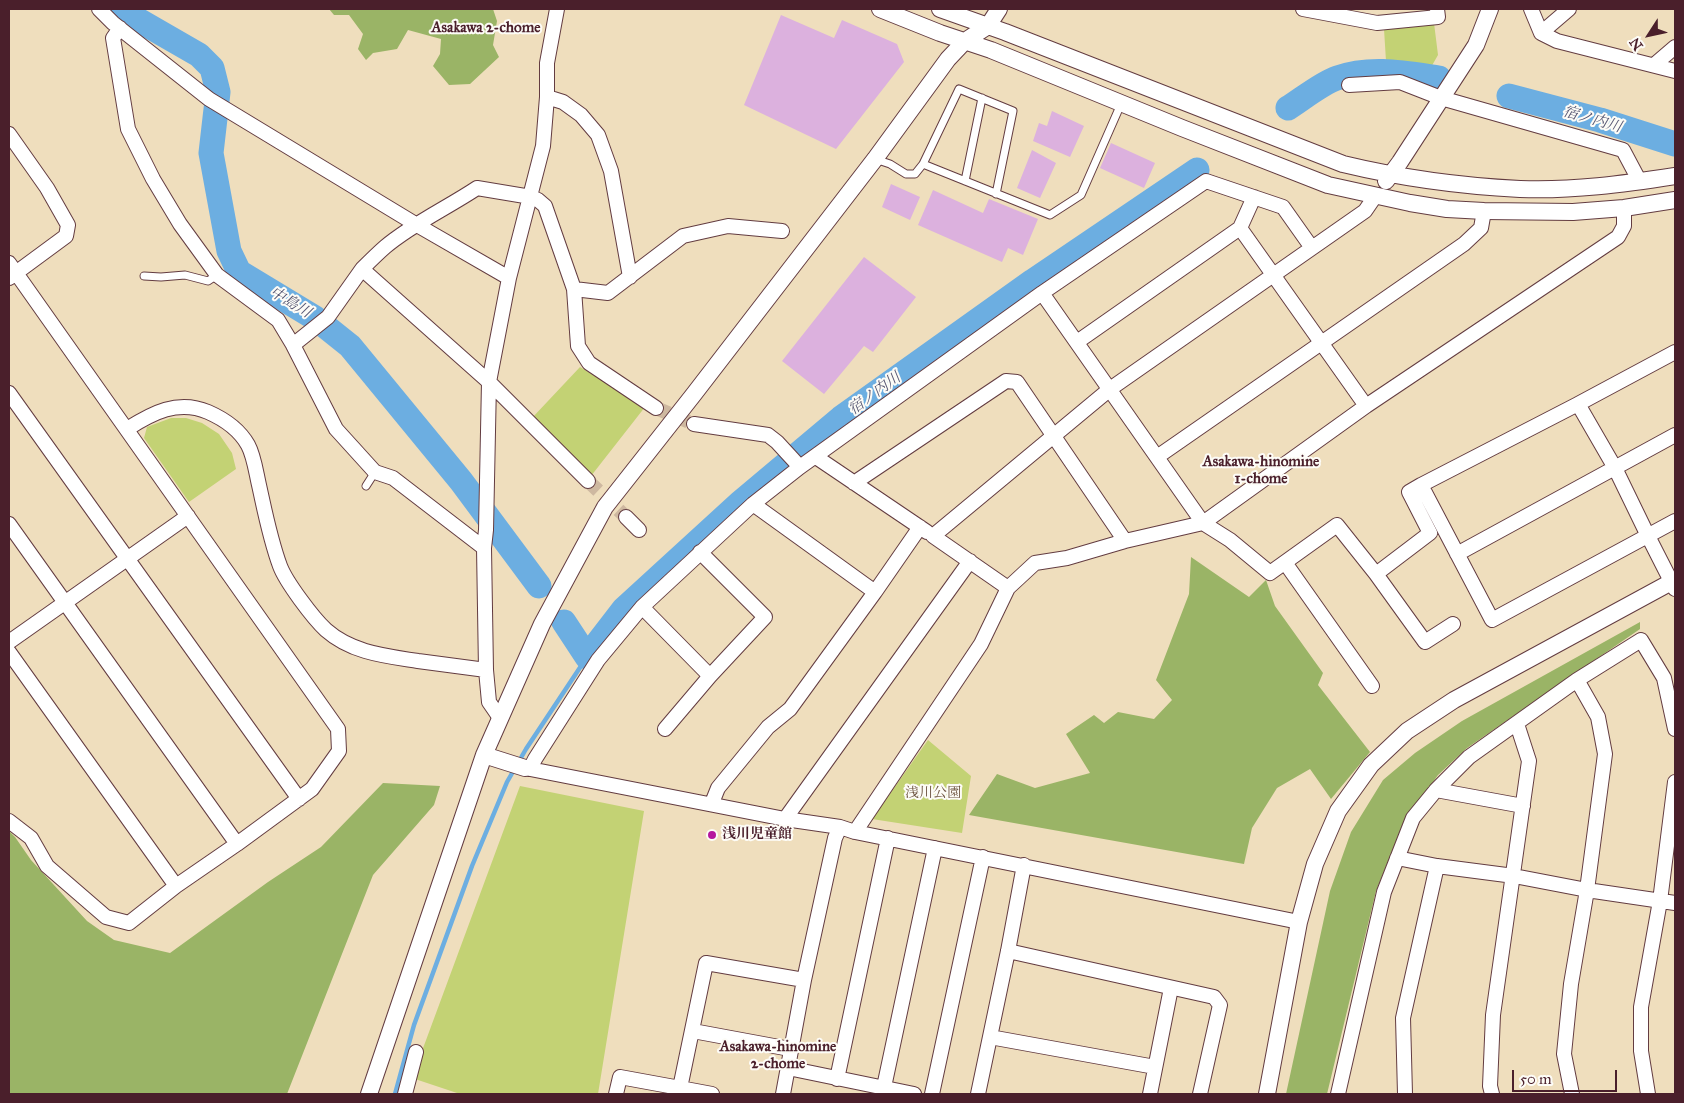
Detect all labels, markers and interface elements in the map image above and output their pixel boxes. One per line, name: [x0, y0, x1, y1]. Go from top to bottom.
north arrow: [1624, 10, 1674, 60]
district label: Asakawa 2-chome: [431, 19, 541, 37]
text: N: [1626, 34, 1647, 54]
water label: 宿ノ内川: [1561, 103, 1623, 137]
water label: 中島川: [266, 284, 314, 322]
water label: 宿ノ内川: [845, 369, 905, 419]
district label: Asakawa-hinomine 1-chome: [1203, 453, 1319, 488]
park label: 浅川公園: [905, 786, 961, 802]
place label: 浅川児童館: [722, 827, 792, 843]
marker: 浅川児童館: [706, 829, 718, 841]
district label: Asakawa-hinomine 2-chome: [720, 1038, 836, 1073]
scale bar: [1514, 1060, 1619, 1092]
text: 50 m: [1520, 1070, 1552, 1088]

